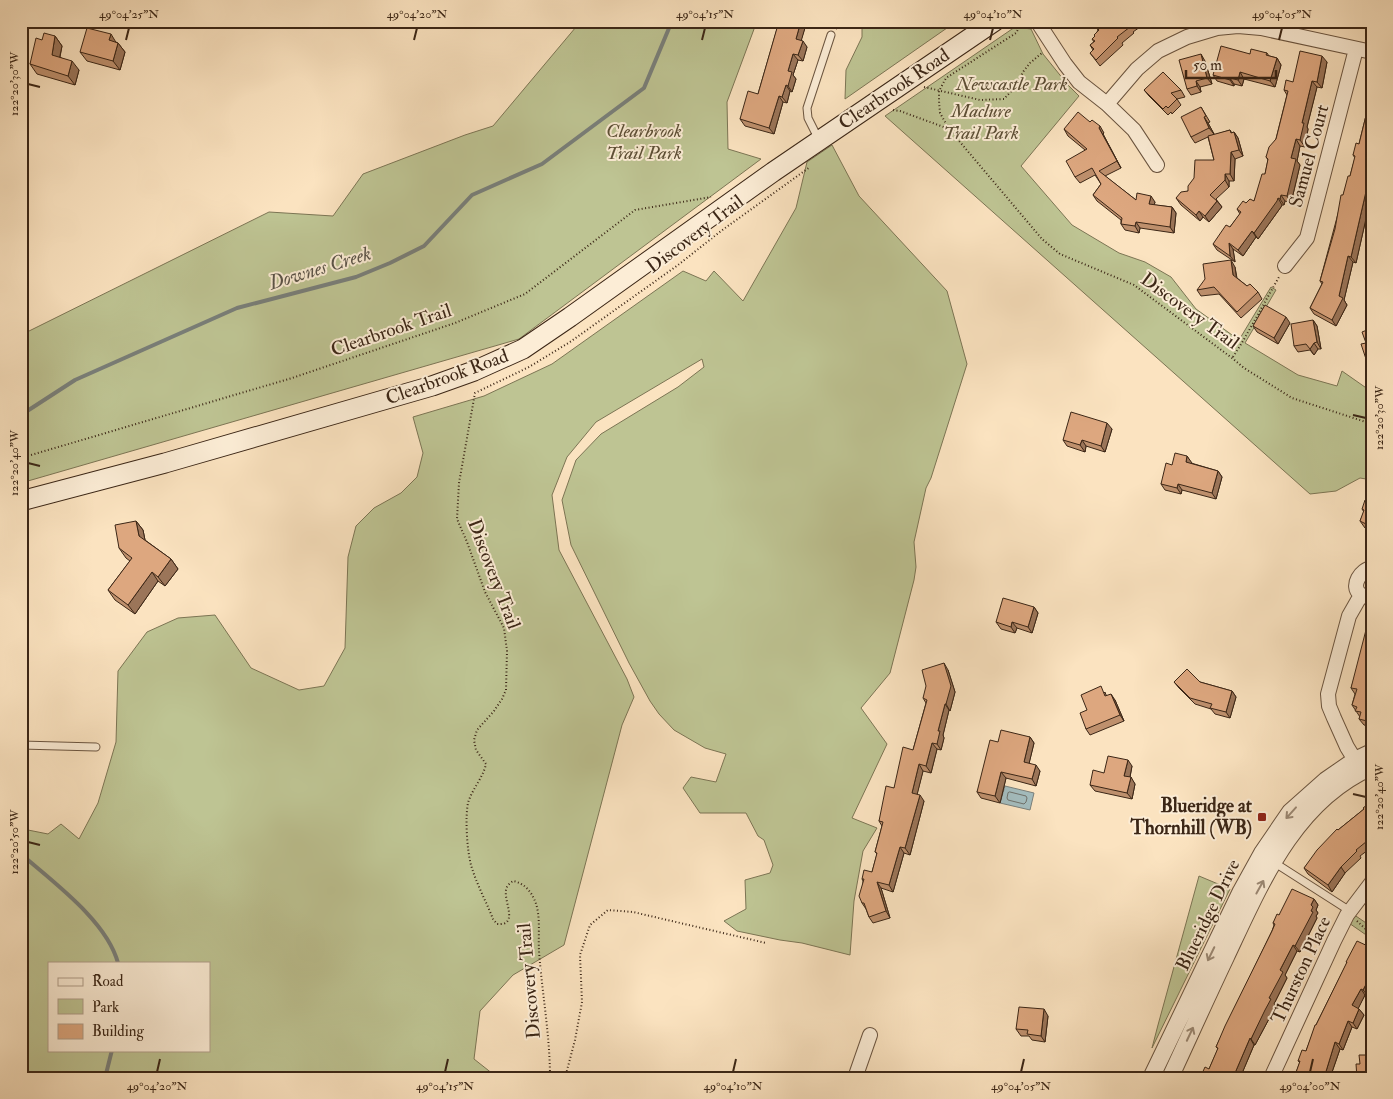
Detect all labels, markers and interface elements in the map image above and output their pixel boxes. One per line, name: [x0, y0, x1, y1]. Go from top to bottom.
text: 49°04'25"N: [99, 7, 159, 22]
text: 49°04'20"N: [387, 7, 448, 22]
text: 49°04'15"N: [676, 7, 734, 22]
text: 49°04'10"N: [964, 7, 1023, 22]
text: 49°04'05"N: [1252, 7, 1312, 22]
street label: Clearbrook Road: [834, 43, 955, 135]
scale bar: [1186, 48, 1276, 80]
text: 122°20'30"W: [7, 51, 22, 116]
text: 50 m: [1193, 56, 1222, 75]
park label: Newcastle Park: [955, 72, 1068, 96]
park label: Maclure Trail Park: [943, 99, 1019, 145]
street label: Samuel Court: [1284, 102, 1334, 210]
park label: Clearbrook Trail Park: [606, 119, 682, 165]
street label: Discovery Trail: [641, 189, 749, 278]
water label: Downes Creek: [265, 241, 374, 296]
street label: Discovery Trail: [1136, 267, 1244, 355]
street label: Clearbrook Trail: [328, 298, 455, 362]
street label: Clearbrook Road: [382, 343, 512, 410]
text: 122°20'30"W: [1372, 385, 1387, 450]
text: 122°20'40"W: [7, 429, 22, 496]
street label: Discovery Trail: [462, 516, 526, 633]
text: 122°20'40"W: [1372, 763, 1387, 830]
place label: Blueridge at Thornhill (WB): [1130, 794, 1253, 840]
one-way arrow: [1285, 806, 1297, 819]
text: 122°20'50"W: [7, 809, 22, 874]
marker: Blueridge at Thornhill (WB): [1256, 811, 1268, 823]
street label: Blueridge Drive: [1171, 855, 1245, 975]
one-way arrow: [1256, 880, 1265, 895]
street label: Thurston Place: [1266, 912, 1336, 1028]
street label: Discovery Trail: [512, 922, 546, 1040]
one-way arrow: [1206, 946, 1216, 961]
legend: [48, 962, 210, 1052]
text: Road: [92, 972, 124, 991]
text: Park: [92, 998, 119, 1017]
text: Building: [92, 1022, 144, 1041]
one-way arrow: [1186, 1027, 1196, 1042]
text: 49°04'20"N: [127, 1079, 188, 1094]
text: 49°04'15"N: [416, 1079, 474, 1094]
text: 49°04'10"N: [704, 1079, 763, 1094]
text: 49°04'05"N: [991, 1079, 1051, 1094]
text: 49°04'00"N: [1280, 1079, 1341, 1094]

